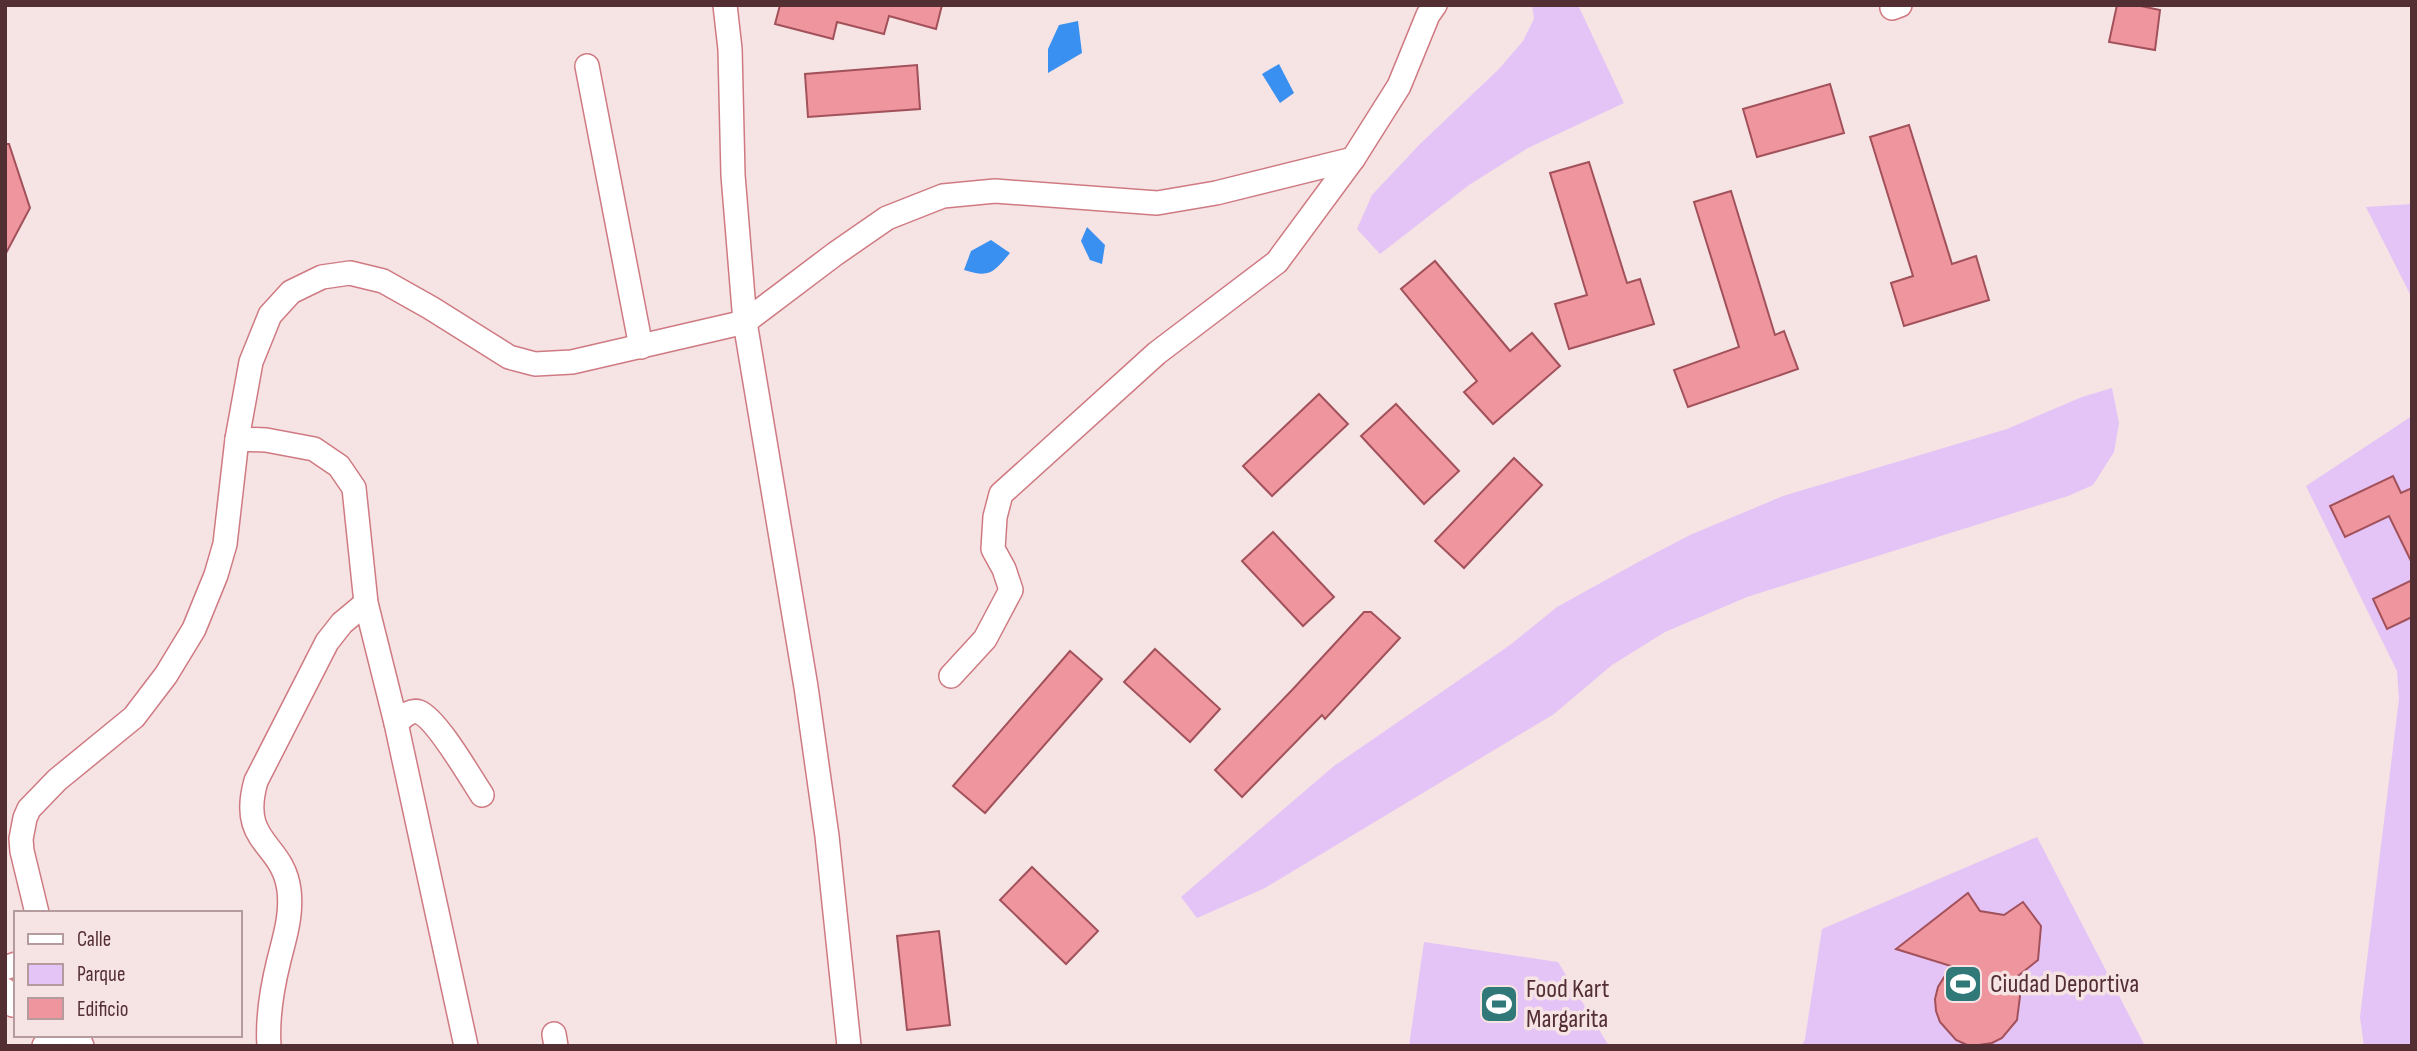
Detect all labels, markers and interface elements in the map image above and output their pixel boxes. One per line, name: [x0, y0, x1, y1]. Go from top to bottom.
legend: [14, 911, 242, 1037]
text: Calle: [77, 927, 111, 952]
text: Parque: [77, 962, 125, 987]
sports icon: Ciudad Deportiva: [1942, 963, 1984, 1005]
place label: Ciudad Deportiva: [1990, 969, 2139, 1000]
place label: Food Kart Margarita: [1526, 974, 1609, 1035]
sports icon: Food Kart Margarita: [1478, 983, 1520, 1025]
text: Edificio: [77, 997, 128, 1022]

